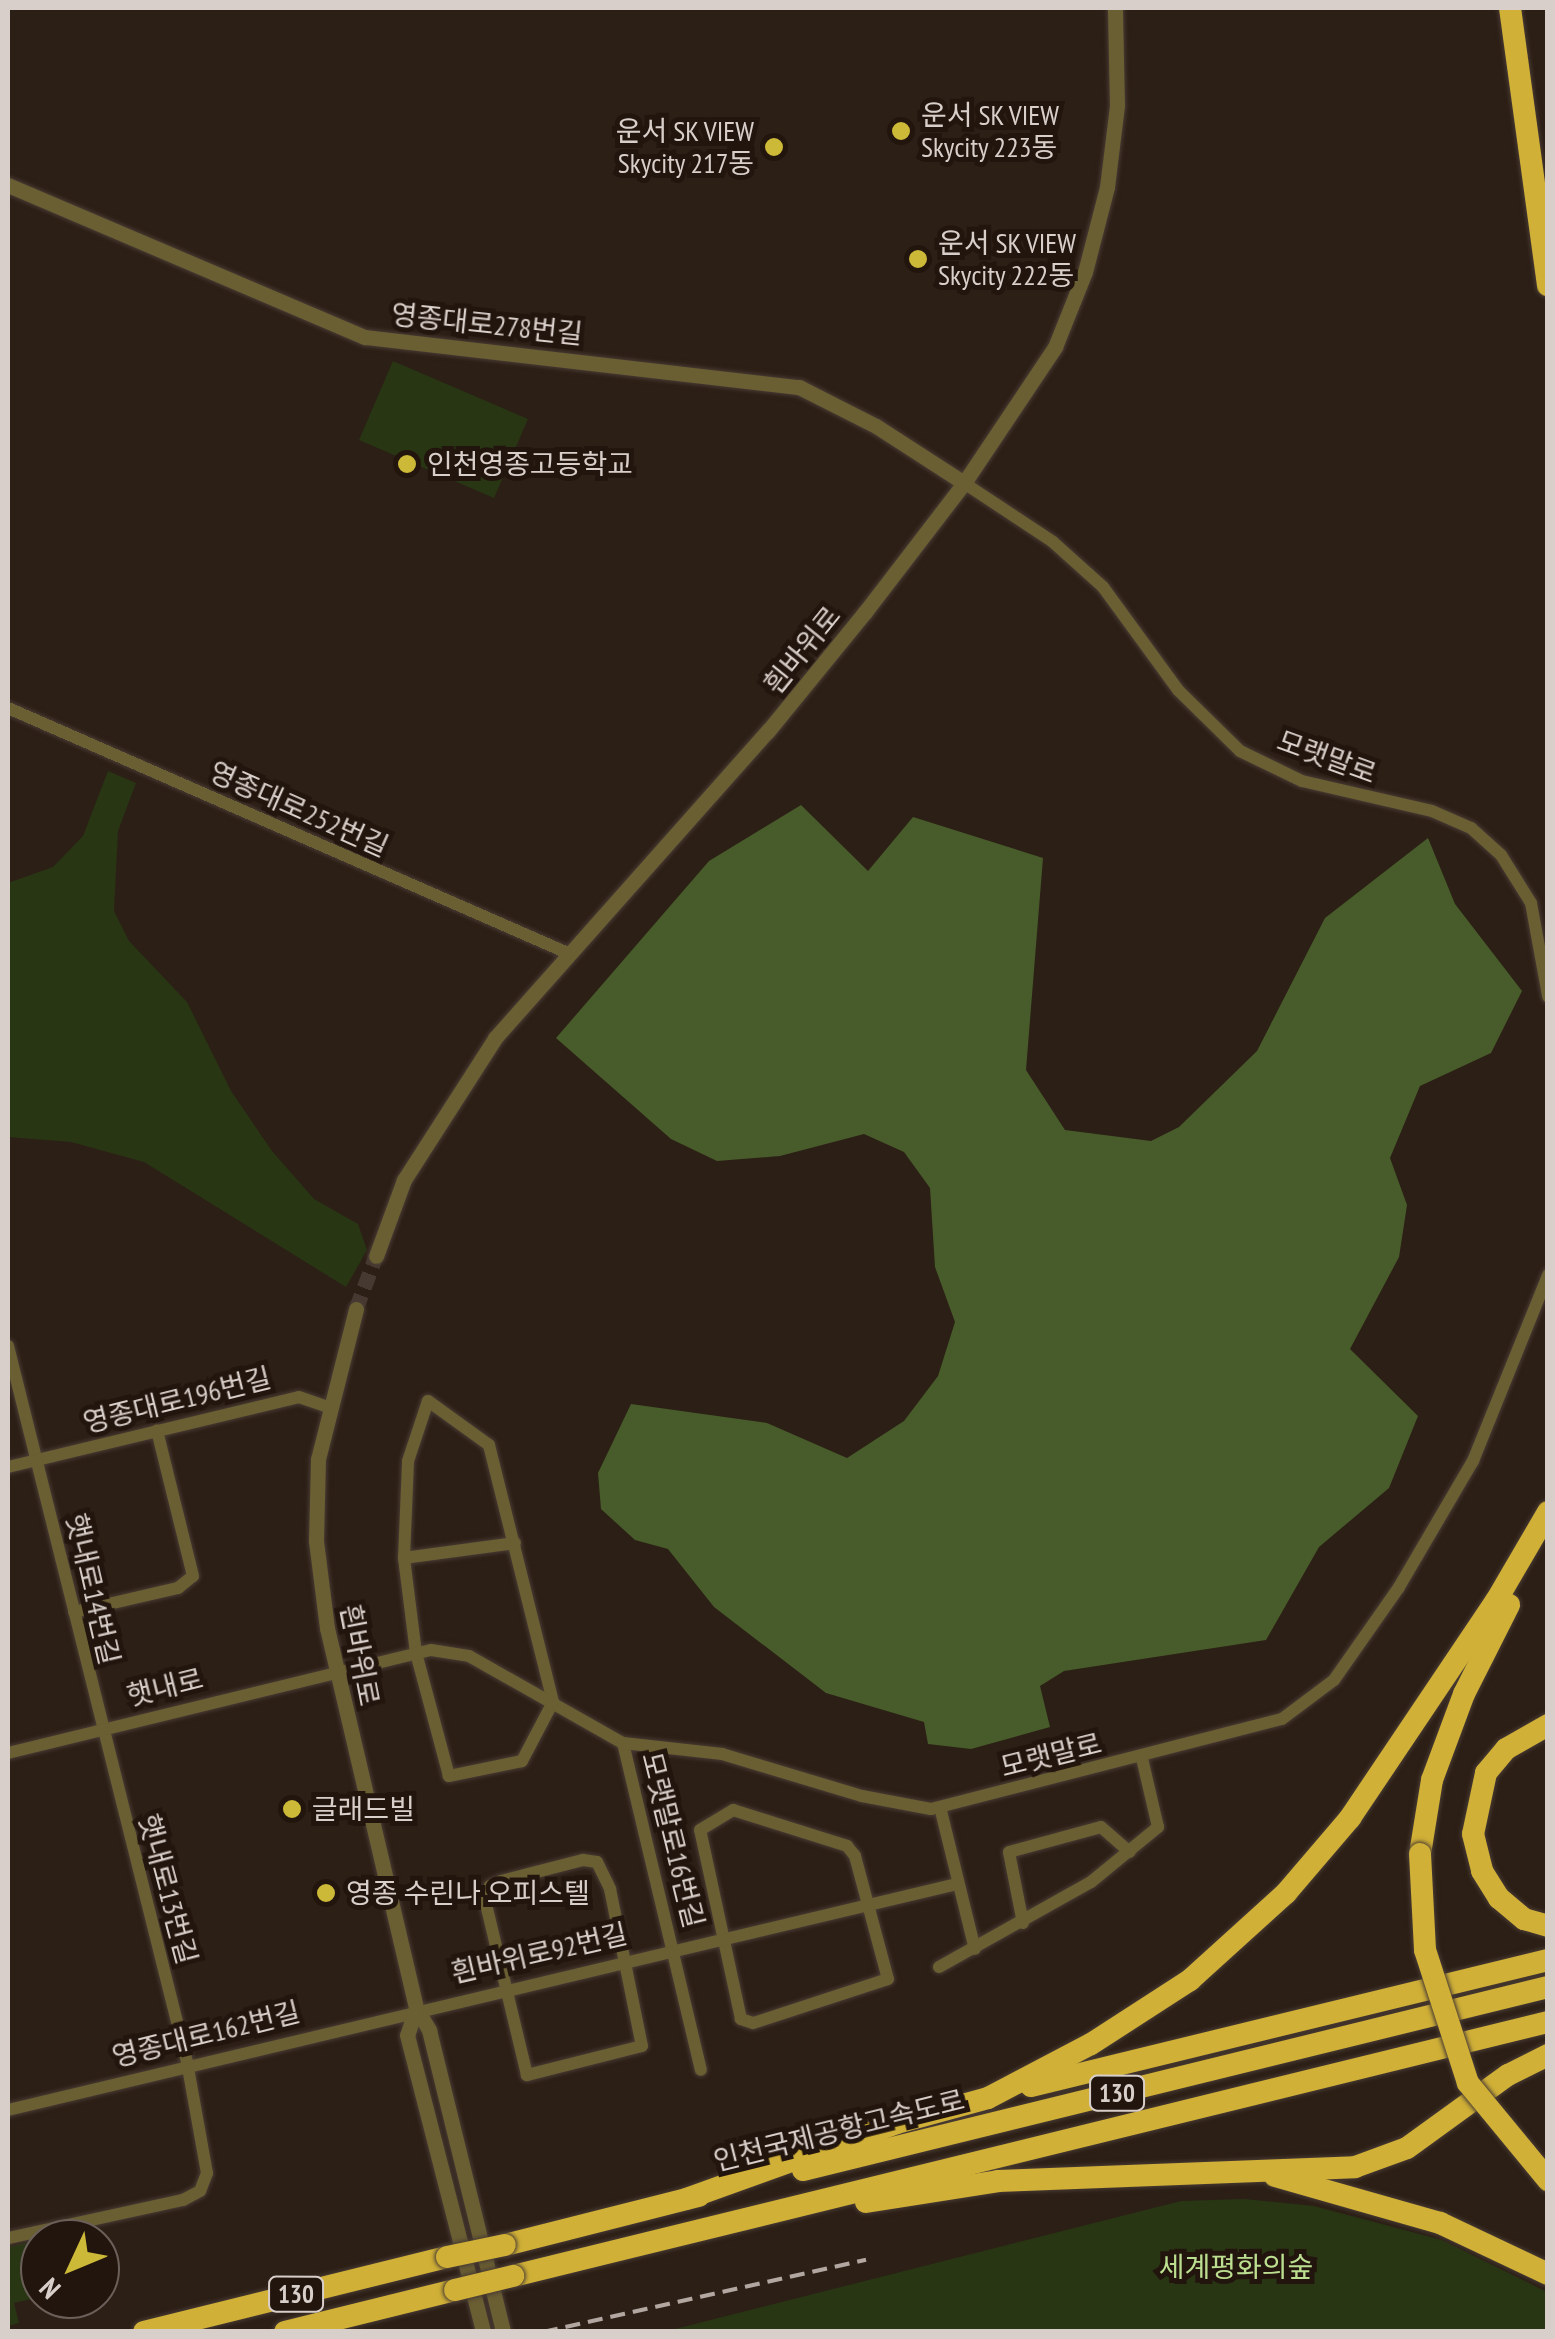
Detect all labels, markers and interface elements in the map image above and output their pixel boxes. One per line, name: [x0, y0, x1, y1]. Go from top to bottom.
place label: 운서 SK VIEW Skycity 223동: [921, 98, 1060, 164]
place label: 운서 SK VIEW Skycity 217동: [615, 114, 754, 180]
marker: 운서 SK VIEW Skycity 223동: [890, 120, 912, 142]
marker: 운서 SK VIEW Skycity 217동: [763, 136, 785, 158]
place label: 운서 SK VIEW Skycity 222동: [938, 226, 1077, 292]
marker: 운서 SK VIEW Skycity 222동: [907, 248, 929, 270]
street label: 영종대로278번길: [390, 297, 584, 351]
place label: 인천영종고등학교: [427, 447, 633, 481]
marker: 인천영종고등학교: [396, 453, 418, 475]
street label: 흰바위로: [757, 599, 847, 701]
street label: 모랫말로: [1273, 724, 1381, 790]
street label: 영종대로252번길: [204, 755, 394, 863]
street label: 영종대로196번길: [80, 1360, 274, 1440]
street label: 햇내로14번길: [59, 1510, 127, 1668]
street label: 흰바위로: [334, 1601, 386, 1709]
street label: 햇내로: [123, 1661, 207, 1713]
street label: 모랫말로: [997, 1726, 1105, 1784]
street label: 모랫말로16번길: [635, 1749, 711, 1931]
place label: 글래드빌: [312, 1792, 415, 1826]
marker: 글래드빌: [281, 1798, 303, 1820]
street label: 햇내로13번길: [132, 1810, 204, 1968]
place label: 영종 수린나 오피스텔: [346, 1876, 590, 1910]
marker: 영종 수린나 오피스텔: [315, 1882, 337, 1904]
street label: 흰바위로92번길: [448, 1916, 630, 1990]
street label: 영종대로162번길: [109, 1994, 303, 2074]
road number: 130: [1087, 2073, 1147, 2113]
street label: 인천국제공항고속도로: [710, 2083, 968, 2177]
north arrow: [20, 2219, 120, 2319]
park label: 세계평화의숲: [1159, 2250, 1313, 2284]
text: N: [31, 2271, 68, 2307]
road number: 130: [266, 2274, 326, 2314]

